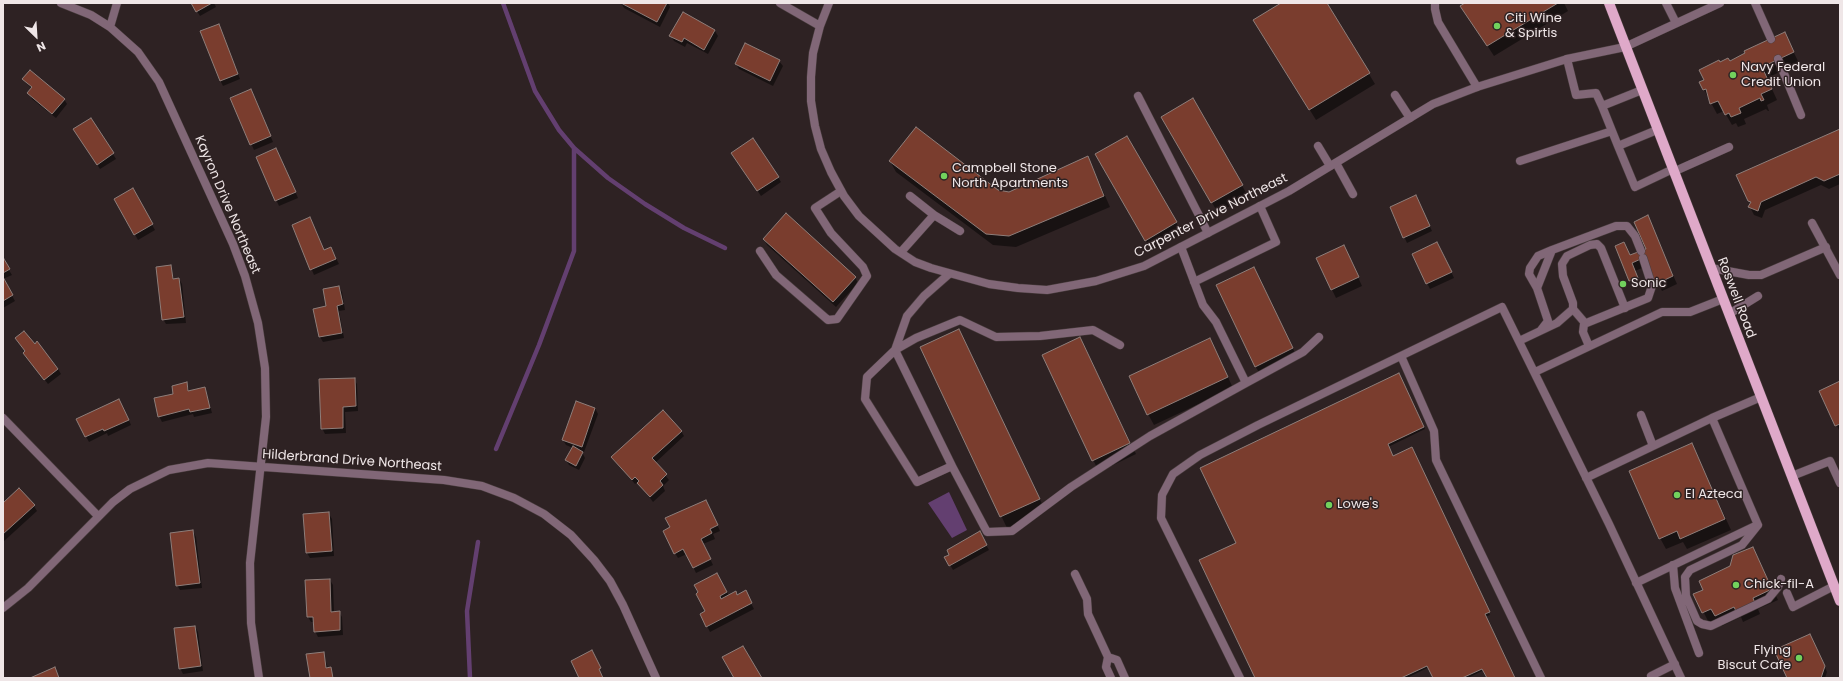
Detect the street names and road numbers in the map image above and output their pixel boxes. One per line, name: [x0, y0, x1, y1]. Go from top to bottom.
street label: Kayron Drive Northeast: [191, 134, 263, 276]
street label: Carpenter Drive Northeast: [1132, 171, 1290, 261]
street label: Roswell Road: [1713, 255, 1759, 341]
street label: Hilderbrand Drive Northeast: [262, 447, 442, 475]

